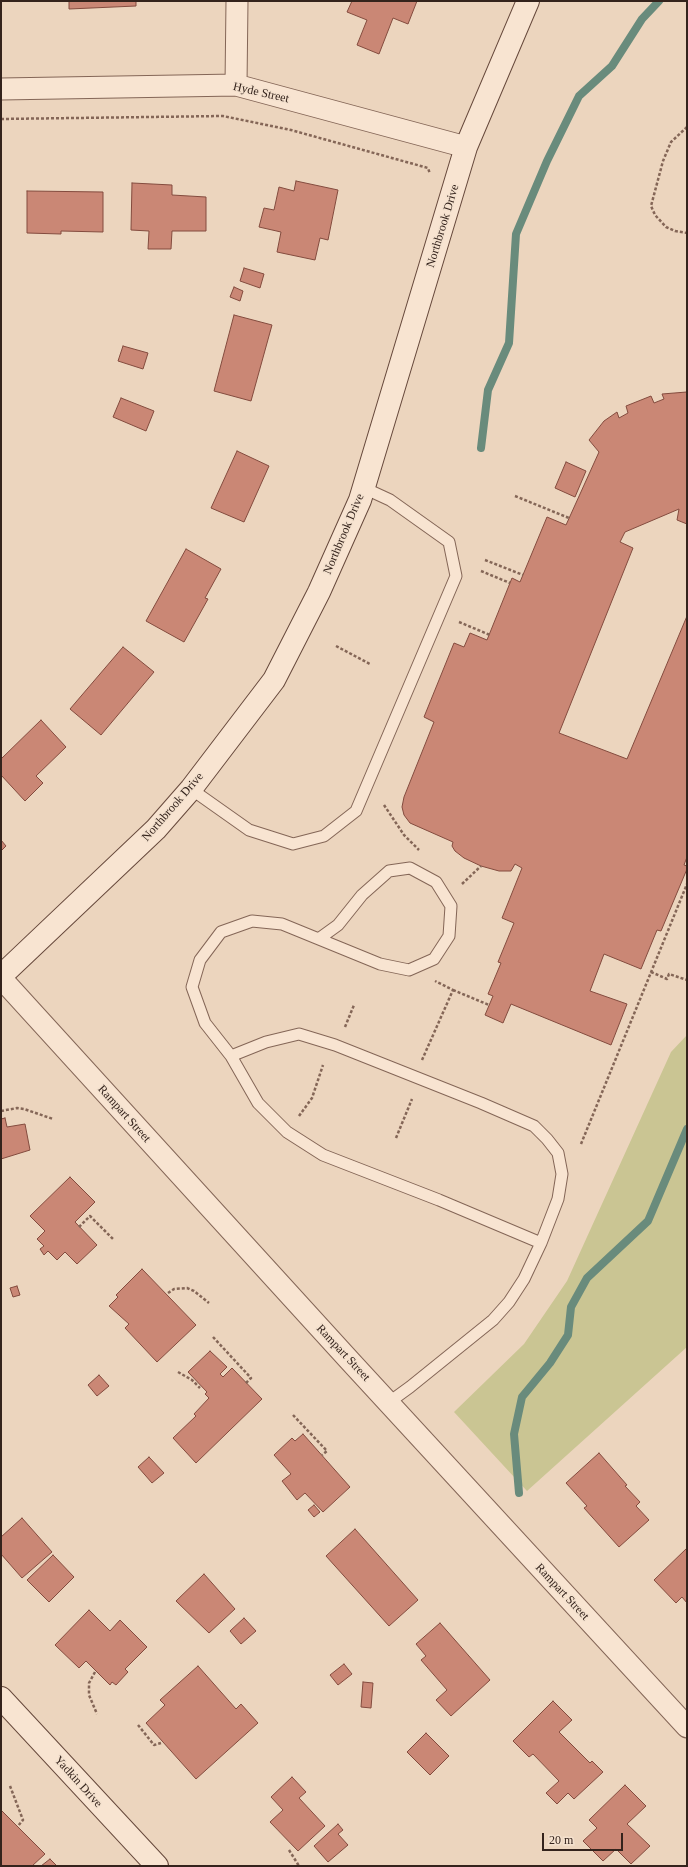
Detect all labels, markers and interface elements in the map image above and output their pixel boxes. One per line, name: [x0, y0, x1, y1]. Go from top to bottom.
street label: Hyde Street: [232, 80, 290, 106]
street label: Northbrook Drive: [423, 183, 463, 269]
street label: Northbrook Drive: [321, 491, 367, 577]
street label: Northbrook Drive: [139, 770, 207, 844]
street label: Rampart Street: [94, 1082, 154, 1146]
street label: Rampart Street: [313, 1322, 373, 1384]
street label: Rampart Street: [532, 1561, 592, 1623]
street label: Yadkin Drive: [51, 1753, 105, 1811]
scale bar: [544, 1825, 625, 1851]
text: 20 m: [549, 1833, 573, 1847]

